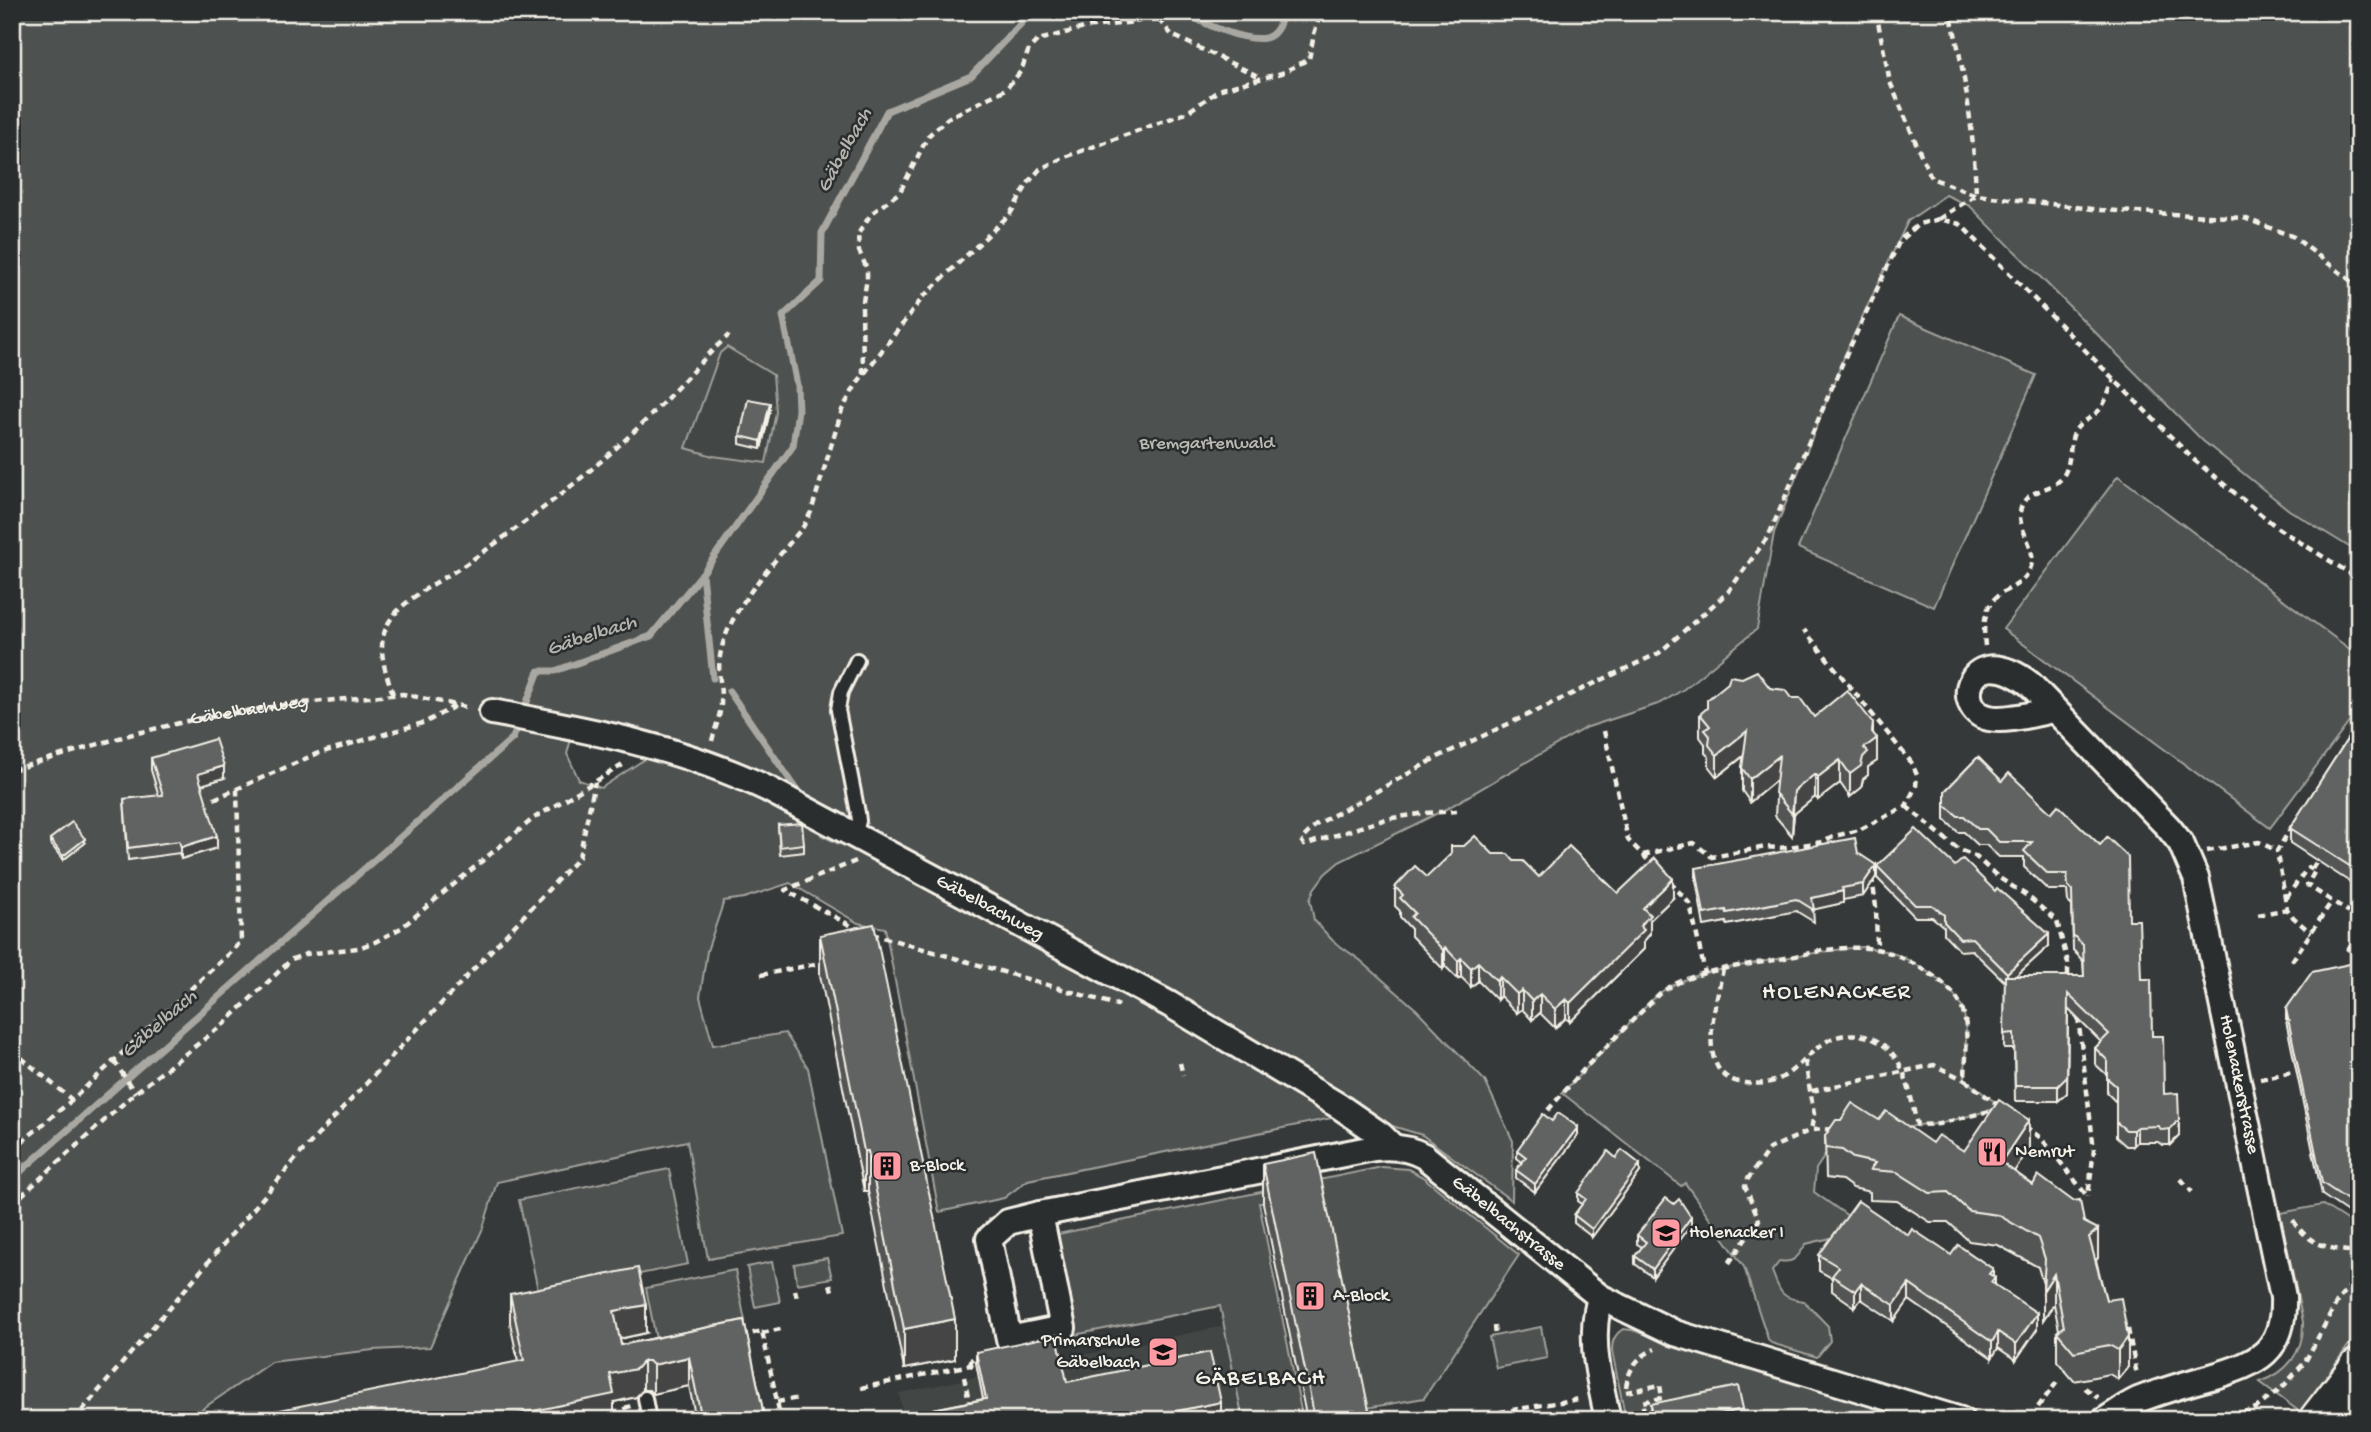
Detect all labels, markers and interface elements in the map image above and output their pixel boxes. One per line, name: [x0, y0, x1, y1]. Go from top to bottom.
water label: Gäbelbach: [813, 104, 880, 198]
park label: Bremgartenwald: [1139, 433, 1276, 456]
water label: Gäbelbach: [544, 611, 641, 663]
street label: Gäbelbachweg: [189, 691, 310, 731]
street label: Gäbelbachweg: [932, 870, 1048, 946]
district label: HOLENACKER: [1762, 980, 1912, 1007]
water label: Gäbelbach: [117, 985, 204, 1065]
street label: Holenackerstrasse: [2213, 1012, 2265, 1156]
restaurant icon: Nemrut: [1975, 1135, 2009, 1169]
place label: Nemrut: [2015, 1141, 2076, 1164]
building icon: B-Block: [870, 1149, 904, 1183]
place label: B-Block: [909, 1155, 966, 1178]
street label: Gäbelbachstrasse: [1447, 1171, 1570, 1276]
school or university icon: Holenacker I: [1649, 1216, 1683, 1250]
place label: Holenacker I: [1689, 1222, 1784, 1245]
building icon: A-Block: [1293, 1279, 1327, 1313]
place label: A-Block: [1333, 1285, 1390, 1308]
place label: Primarschule Gäbelbach: [1040, 1330, 1140, 1375]
school or university icon: Primarschule Gäbelbach: [1146, 1335, 1180, 1369]
district label: GÄBELBACH: [1195, 1366, 1327, 1393]

